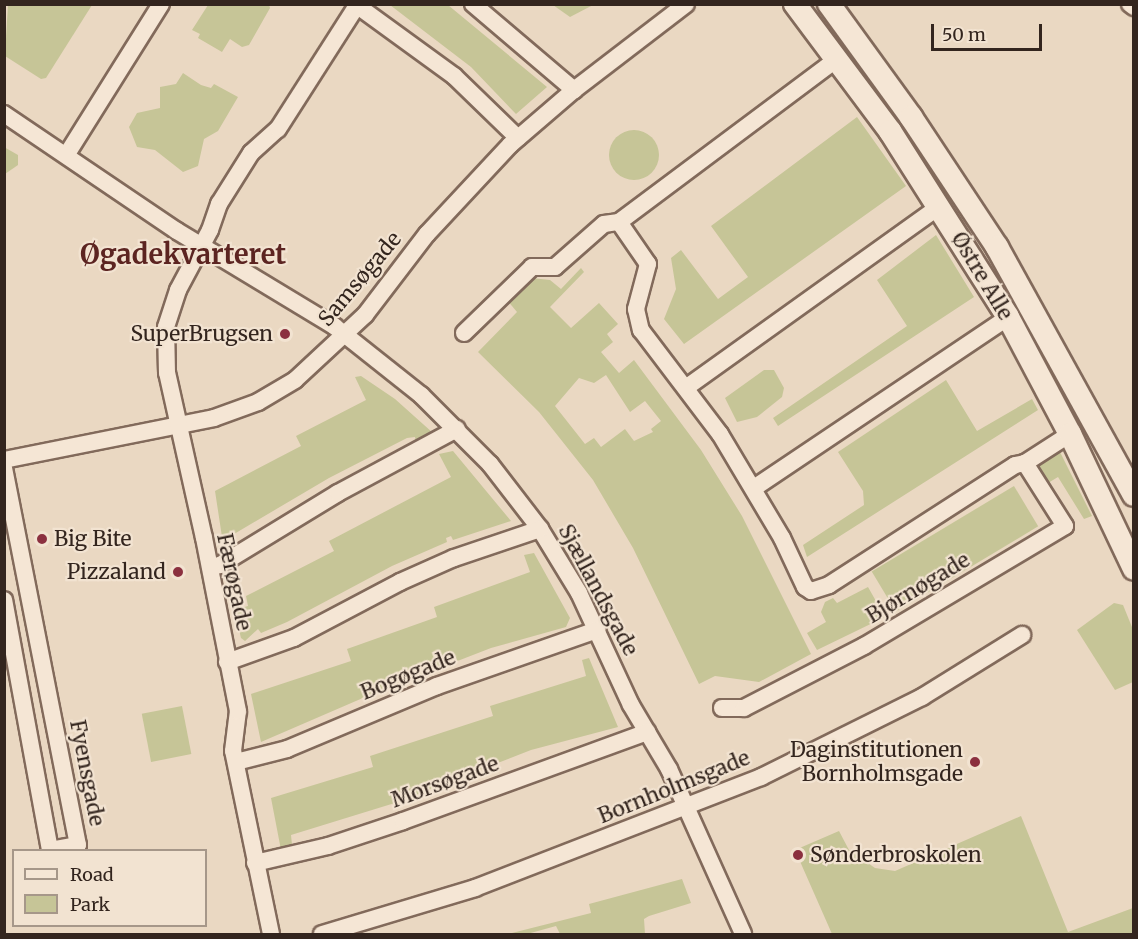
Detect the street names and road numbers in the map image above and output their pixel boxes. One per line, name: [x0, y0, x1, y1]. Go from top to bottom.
street label: Samsøgade: [313, 227, 407, 331]
street label: Østre Alle: [946, 228, 1018, 324]
street label: Sjællandsgade: [553, 520, 643, 660]
street label: Færøgade: [211, 531, 257, 633]
street label: Bjørnøgade: [862, 547, 974, 629]
street label: Bogøgade: [357, 645, 459, 705]
street label: Fyensgade: [64, 718, 110, 828]
street label: Bornholmsgade: [595, 745, 753, 829]
street label: Morsøgade: [388, 751, 502, 813]

